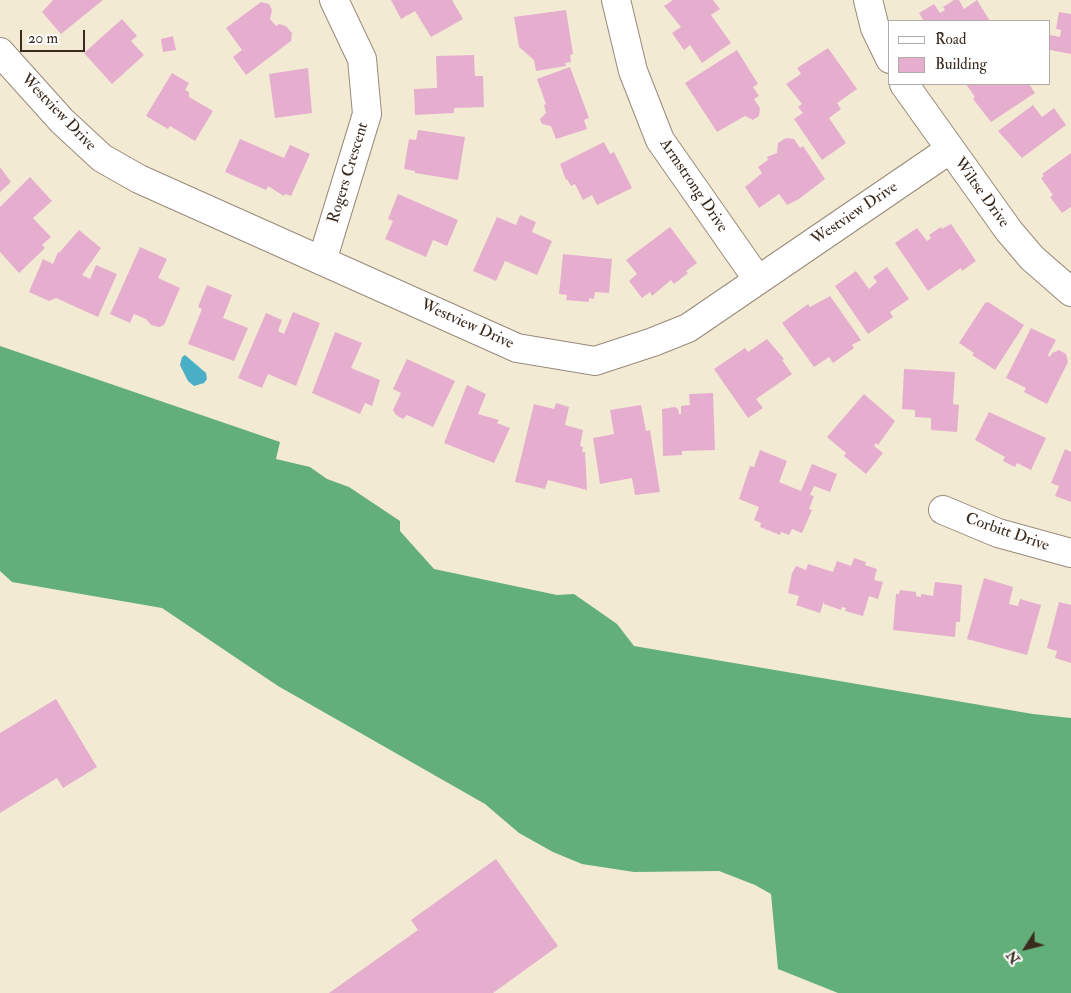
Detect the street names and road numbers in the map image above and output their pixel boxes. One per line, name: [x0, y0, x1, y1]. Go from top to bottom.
street label: Westview Drive: [16, 70, 100, 156]
street label: Rogers Crescent: [325, 120, 373, 226]
street label: Armstrong Drive: [655, 135, 731, 237]
street label: Wiltse Drive: [949, 154, 1013, 232]
street label: Westview Drive: [808, 178, 902, 250]
street label: Westview Drive: [417, 296, 517, 354]
street label: Corbitt Drive: [962, 510, 1052, 556]

